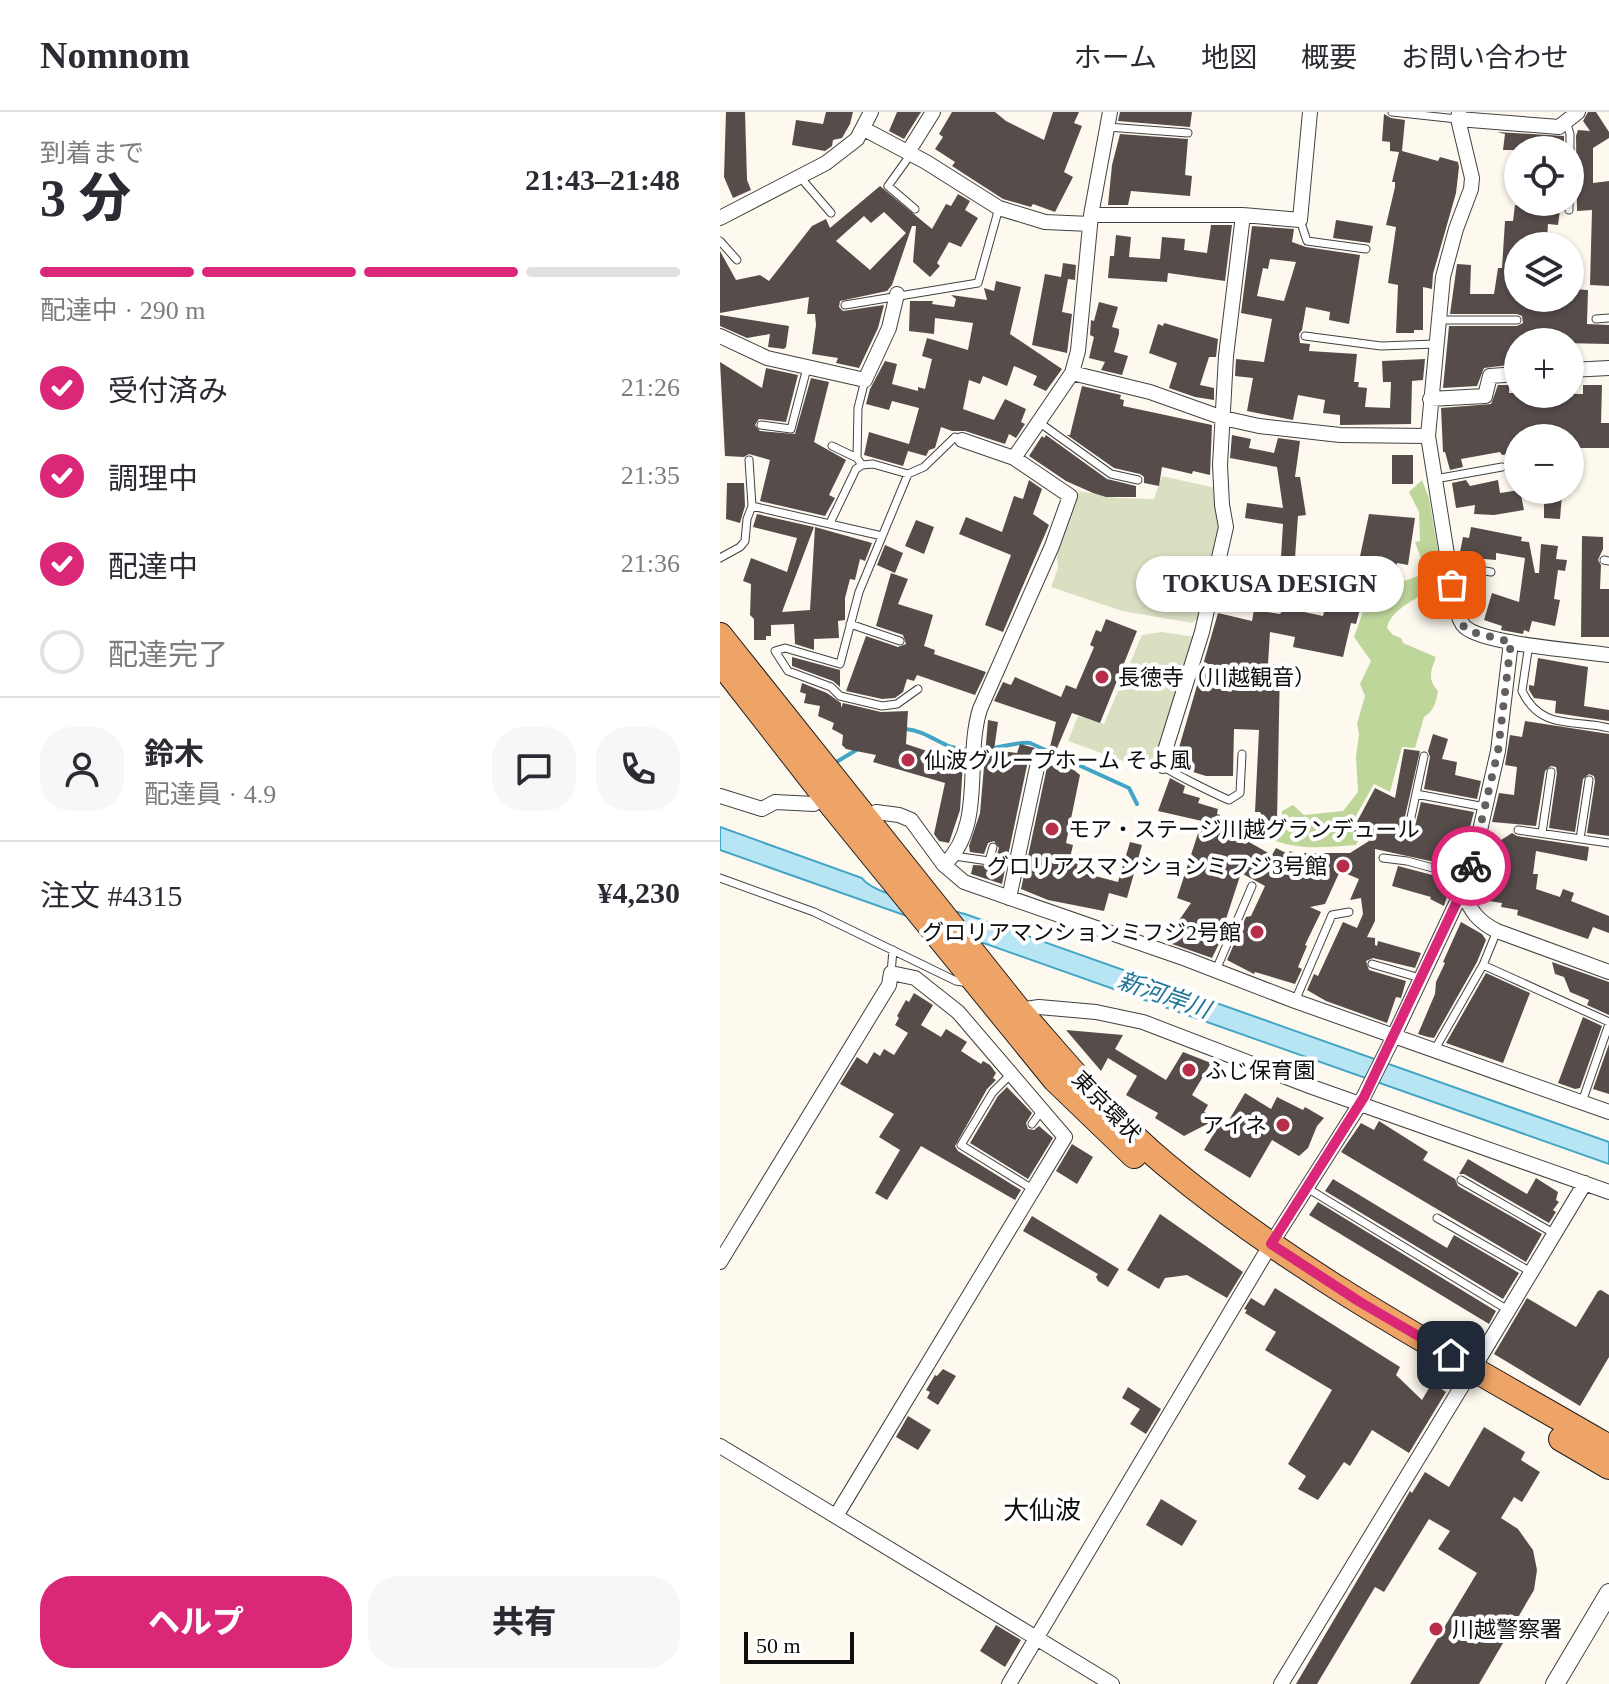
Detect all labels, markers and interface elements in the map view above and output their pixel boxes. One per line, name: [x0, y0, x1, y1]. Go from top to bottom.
text: Nomnom: [40, 34, 190, 76]
text: ホーム: [1074, 42, 1157, 73]
text: 地図: [1201, 42, 1257, 73]
text: 概要: [1301, 42, 1357, 73]
text: お問い合わせ: [1401, 42, 1569, 73]
map controls: [1504, 136, 1584, 504]
button: locate: [1504, 136, 1584, 216]
text: 到着まで: [40, 139, 144, 168]
text: 21:43–21:48: [525, 163, 680, 196]
text: 3 分: [40, 170, 131, 227]
button: layers: [1504, 232, 1584, 312]
text: 配達中 · 290 m: [40, 296, 205, 325]
button: +: [1504, 328, 1584, 408]
icon: check: [40, 366, 84, 410]
text: 21:26: [621, 373, 680, 402]
text: 受付済み: [108, 374, 228, 407]
button: −: [1504, 424, 1584, 504]
icon: check: [40, 454, 84, 498]
text: 21:35: [621, 461, 680, 490]
text: 調理中: [108, 462, 198, 495]
icon: check: [40, 542, 84, 586]
text: 21:36: [621, 549, 680, 578]
text: 配達中: [108, 550, 198, 583]
pin: [1418, 551, 1486, 619]
callout: TOKUSA DESIGN: [1136, 557, 1404, 613]
icon: bag: [1430, 563, 1474, 607]
text: TOKUSA DESIGN: [1163, 569, 1377, 598]
text: 配達完了: [108, 638, 228, 671]
place label: 長徳寺（川越観音）: [1118, 665, 1316, 690]
marker: 長徳寺（川越観音）: [1093, 668, 1111, 686]
button: person: [40, 727, 124, 811]
button: chat: [492, 727, 576, 811]
button: phone: [596, 727, 680, 811]
text: 鈴木: [144, 737, 204, 770]
place label: 仙波グループホーム そよ風: [924, 748, 1192, 773]
marker: 仙波グループホーム そよ風: [899, 751, 917, 769]
text: 配達員 · 4.9: [144, 780, 276, 809]
place label: モア・ステージ川越グランデュール: [1068, 817, 1420, 842]
marker: モア・ステージ川越グランデュール: [1043, 820, 1061, 838]
courier: [1431, 826, 1511, 906]
icon: bike: [1449, 844, 1493, 888]
place label: グロリアスマンションミフジ3号館: [987, 854, 1327, 879]
marker: グロリアスマンションミフジ3号館: [1334, 857, 1352, 875]
text: ¥4,230: [598, 876, 680, 909]
text: 注文 #4315: [40, 879, 183, 912]
place label: グロリアマンションミフジ2号館: [922, 920, 1241, 945]
marker: グロリアマンションミフジ2号館: [1248, 923, 1266, 941]
water label: 新河岸川: [1114, 967, 1216, 1024]
place label: ふじ保育園: [1205, 1058, 1315, 1083]
marker: ふじ保育園: [1180, 1061, 1198, 1079]
street label: 東京環状: [1067, 1066, 1146, 1147]
place label: アイネ: [1202, 1113, 1267, 1138]
marker: アイネ: [1274, 1116, 1292, 1134]
pin: [1417, 1321, 1485, 1389]
icon: home: [1429, 1333, 1473, 1377]
district label: 大仙波: [1003, 1496, 1081, 1525]
button: ヘルプ: [40, 1576, 352, 1668]
button: 共有: [368, 1576, 680, 1668]
place label: 川越警察署: [1452, 1617, 1562, 1642]
marker: 川越警察署: [1427, 1620, 1445, 1638]
scale bar: [744, 1628, 854, 1664]
text: 50 m: [756, 1633, 801, 1658]

